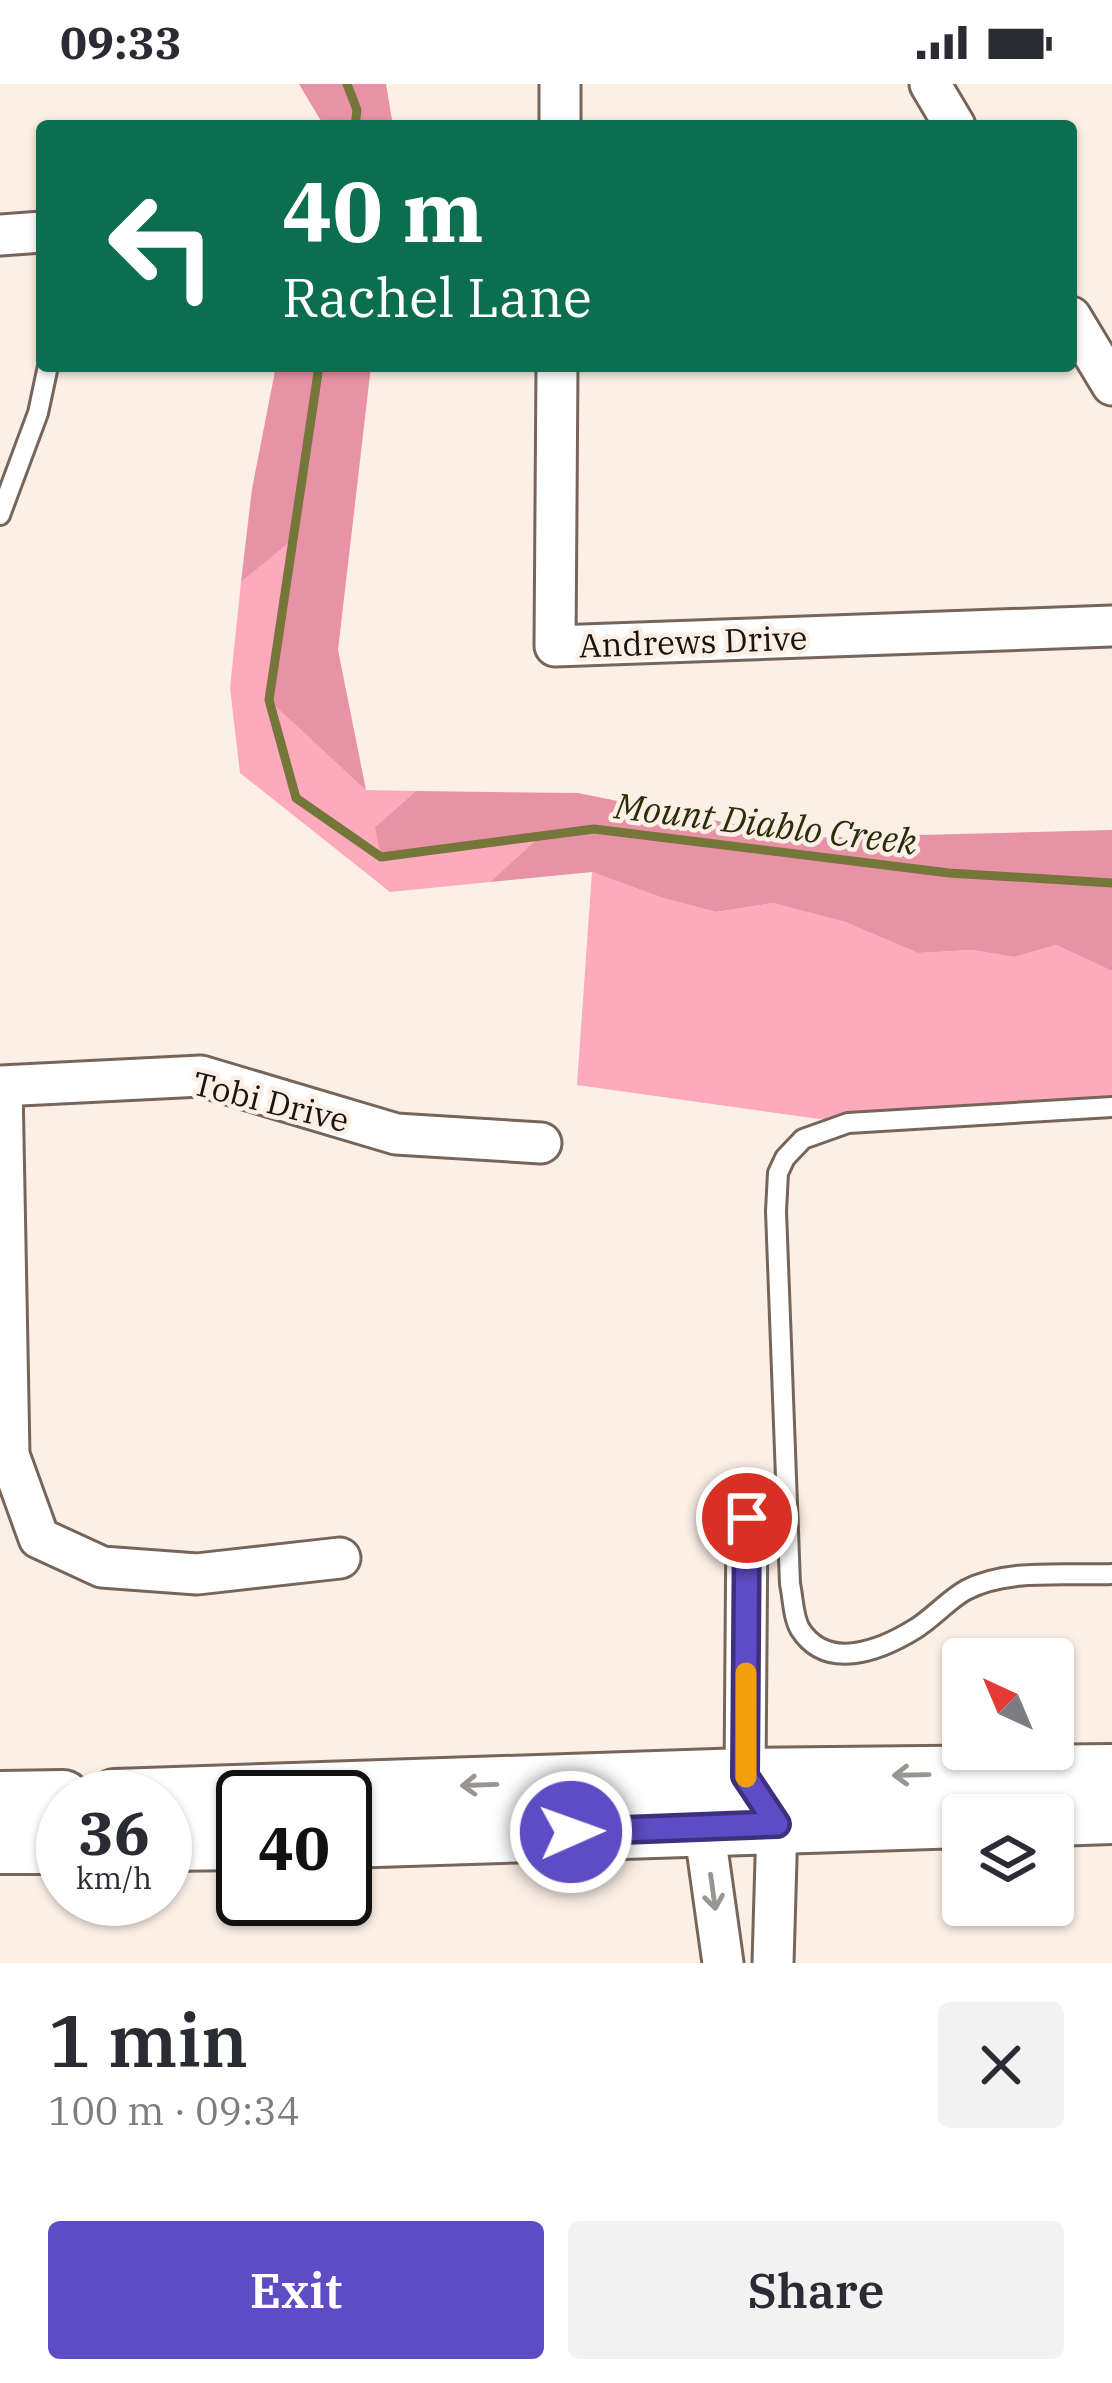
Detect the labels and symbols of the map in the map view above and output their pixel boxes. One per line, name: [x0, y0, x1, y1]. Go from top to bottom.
street label: Andrews Drive: [578, 616, 808, 666]
water label: Mount Diablo Creek: [611, 781, 921, 865]
street label: Tobi Drive: [188, 1061, 354, 1141]
pin: [696, 1467, 798, 1569]
north arrow: [942, 1638, 1074, 1770]
one-way arrow: [892, 1763, 931, 1786]
position arrow: [508, 1769, 634, 1895]
speed limit sign: 40: [216, 1770, 372, 1926]
one-way arrow: [460, 1774, 499, 1797]
one-way arrow: [702, 1872, 725, 1911]

